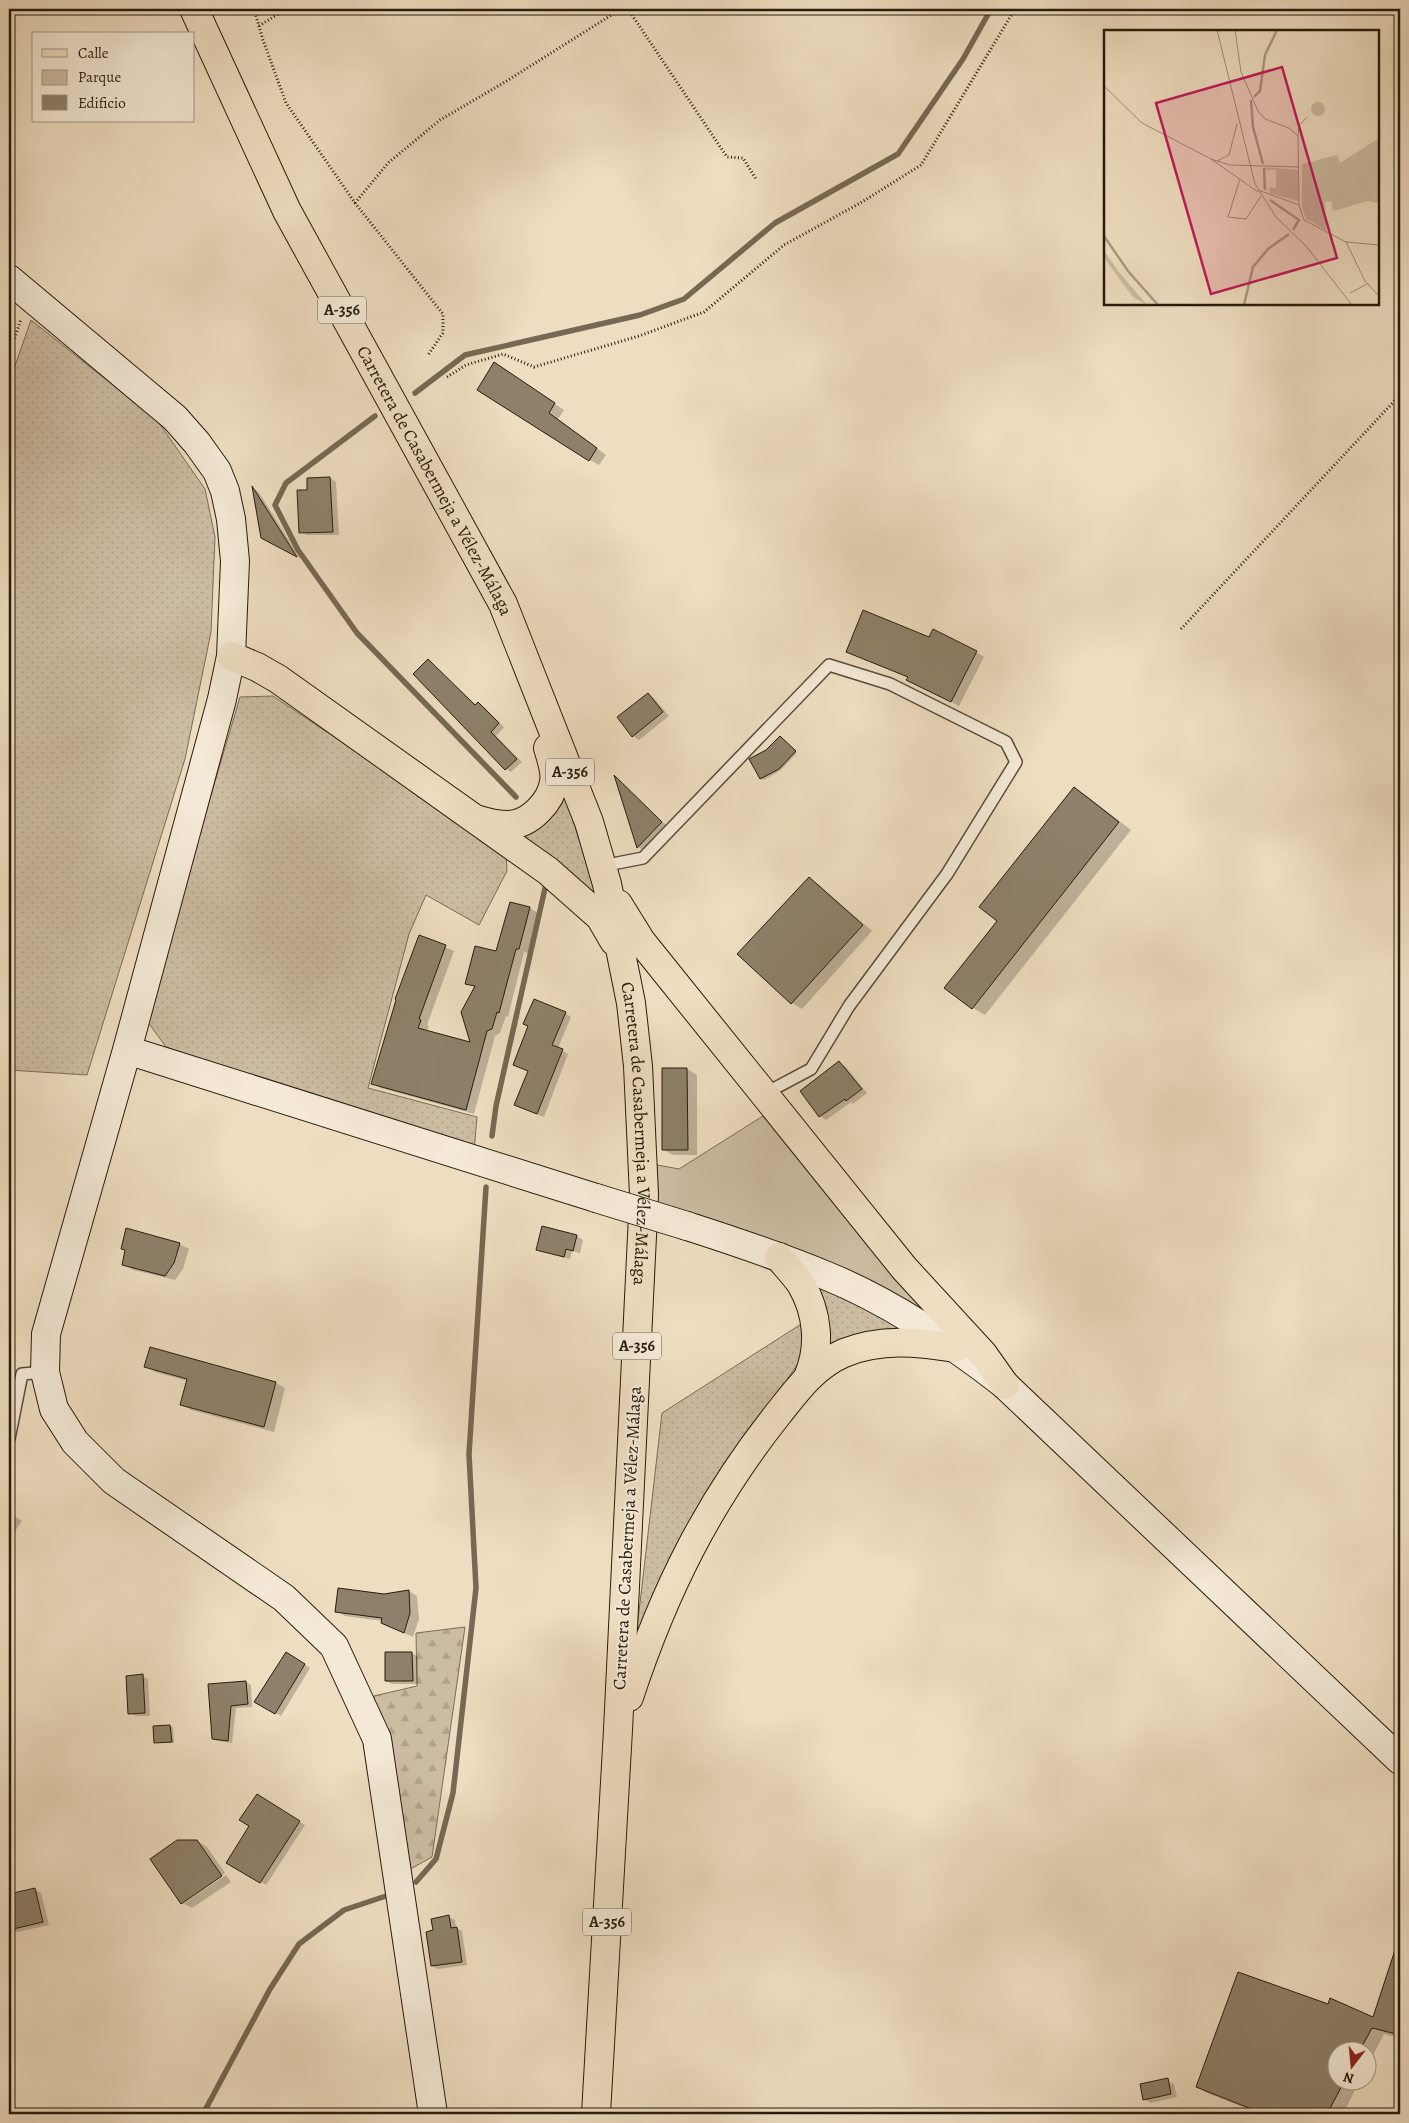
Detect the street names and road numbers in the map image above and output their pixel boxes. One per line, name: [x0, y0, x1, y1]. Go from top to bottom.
road number: A-356: [318, 296, 366, 324]
street label: Carretera de Casabermeja a Vélez-Málaga: [351, 341, 519, 620]
road number: A-356: [546, 759, 594, 786]
street label: Carretera de Casabermeja a Vélez-Málaga: [615, 980, 656, 1287]
road number: A-356: [613, 1332, 661, 1360]
street label: Carretera de Casabermeja a Vélez-Málaga: [607, 1385, 647, 1691]
road number: A-356: [583, 1908, 631, 1935]

